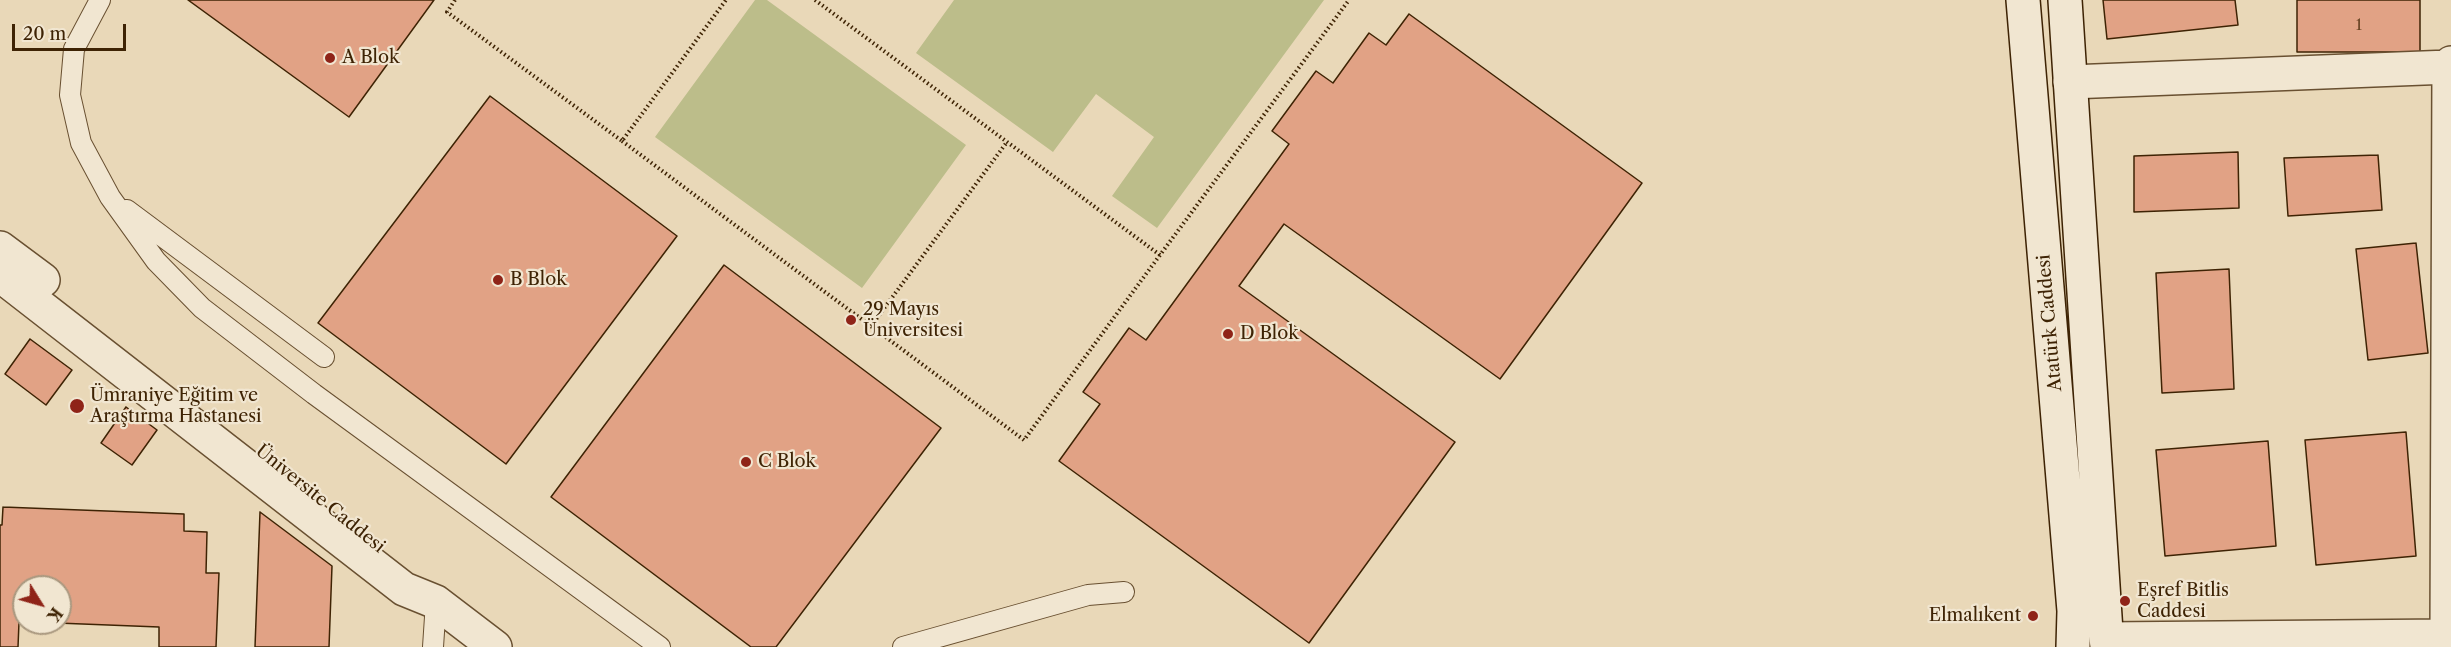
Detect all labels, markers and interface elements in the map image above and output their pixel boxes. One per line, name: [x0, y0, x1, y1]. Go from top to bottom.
scale bar: [15, 12, 129, 50]
house number: 1: [2356, 17, 2362, 35]
text: 20 m: [23, 23, 66, 45]
place label: A Blok: [342, 47, 399, 69]
marker: A Blok: [323, 51, 337, 65]
street label: Atatürk Caddesi: [2033, 254, 2067, 392]
place label: B Blok: [510, 269, 567, 291]
marker: B Blok: [491, 273, 505, 287]
place label: 29 Mayıs Üniversitesi: [863, 299, 963, 342]
marker: 29 Mayıs Üniversitesi: [844, 313, 858, 327]
place label: D Blok: [1240, 323, 1299, 345]
marker: D Blok: [1221, 327, 1235, 341]
place label: Ümraniye Eğitim ve Araştırma Hastanesi: [90, 385, 262, 428]
marker: Ümraniye Eğitim ve Araştırma Hastanesi: [68, 397, 86, 415]
street label: Üniversite Caddesi: [251, 440, 389, 558]
place label: C Blok: [758, 451, 816, 473]
marker: C Blok: [739, 455, 753, 469]
north arrow: [12, 575, 72, 635]
place label: Eşref Bitlis Caddesi: [2137, 580, 2229, 622]
marker: Eşref Bitlis Caddesi: [2118, 594, 2132, 608]
text: K: [43, 604, 67, 626]
place label: Elmalıkent: [1929, 605, 2021, 627]
marker: Elmalıkent: [2026, 609, 2040, 623]

